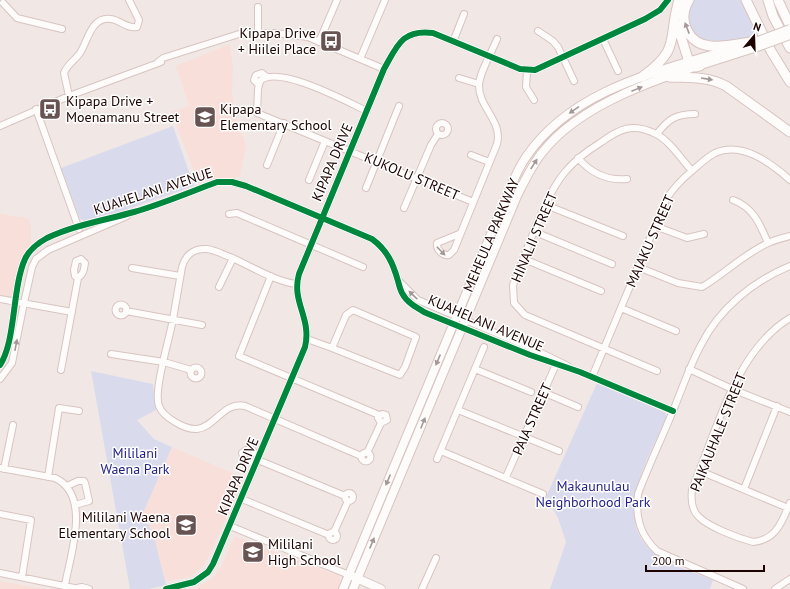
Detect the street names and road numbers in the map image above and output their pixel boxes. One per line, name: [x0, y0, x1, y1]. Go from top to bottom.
street label: KIPAPA DRIVE: [307, 120, 357, 204]
street label: KUKOLU STREET: [362, 148, 462, 204]
street label: KUAHELANI AVENUE: [91, 163, 215, 219]
street label: MEHEULA PARKWAY: [459, 175, 523, 294]
street label: HINALII STREET: [507, 189, 561, 285]
street label: MAIAKU STREET: [622, 192, 678, 290]
street label: KUAHELANI AVENUE: [425, 290, 547, 356]
street label: PAIKAUHALE STREET: [686, 370, 750, 494]
street label: PAIA STREET: [508, 380, 556, 458]
street label: KIPAPA DRIVE: [213, 434, 263, 518]

